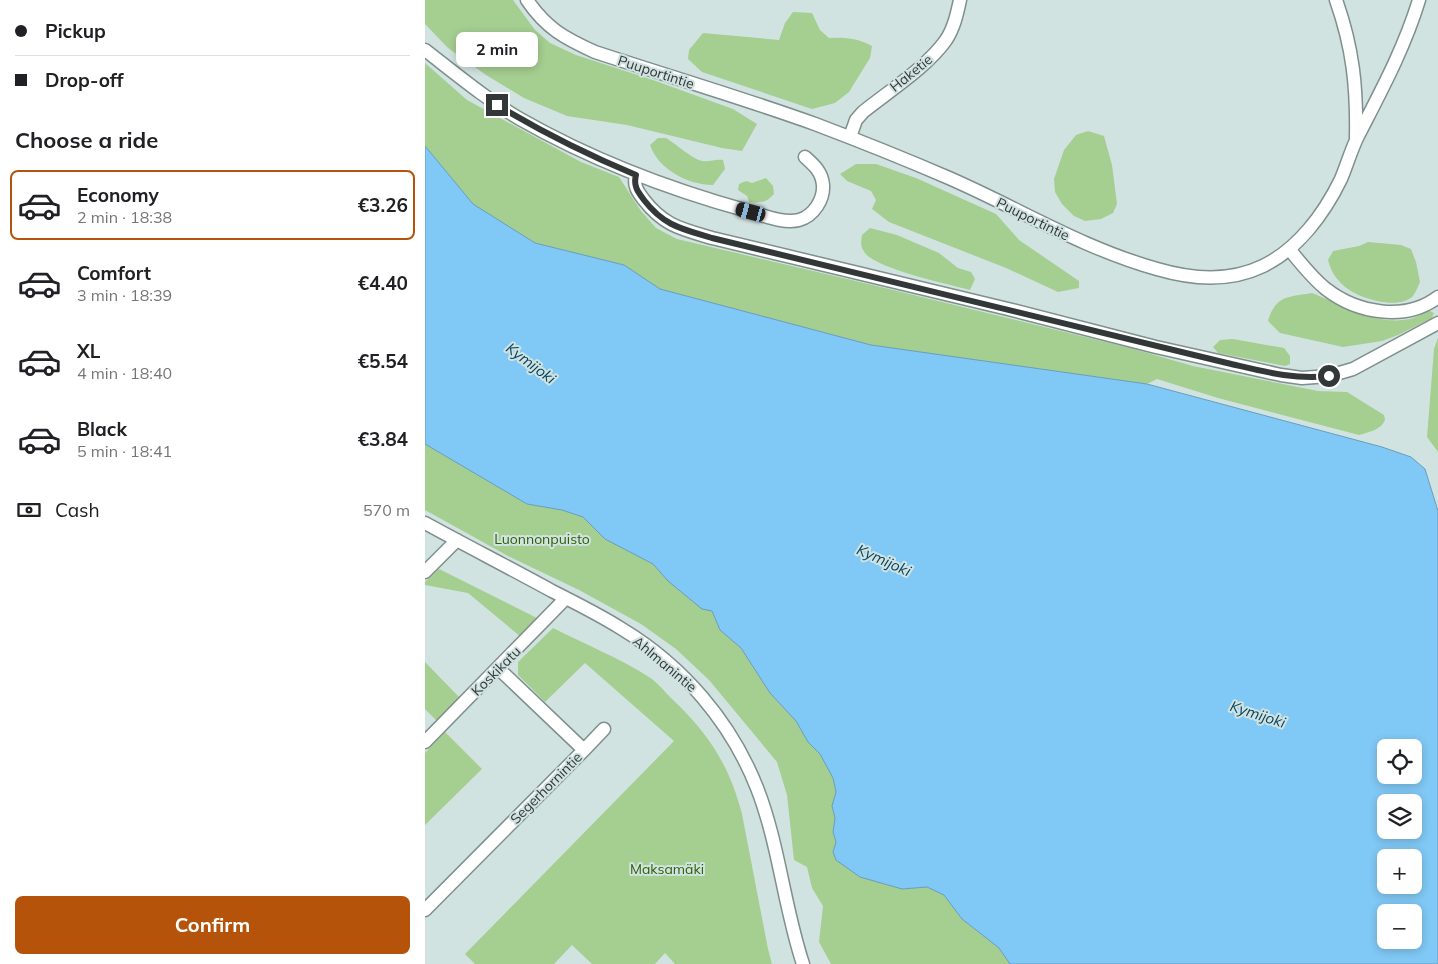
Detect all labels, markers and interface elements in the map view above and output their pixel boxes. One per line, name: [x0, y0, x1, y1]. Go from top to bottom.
text: Pickup: [45, 19, 106, 43]
callout: 2 min: [456, 32, 538, 68]
text: 2 min: [476, 39, 518, 59]
street label: Haketie: [886, 50, 936, 96]
street label: Puuportintie: [616, 51, 696, 93]
text: Drop-off: [45, 68, 123, 92]
route end: [486, 94, 508, 116]
text: Choose a ride: [15, 126, 158, 154]
icon: car: [17, 183, 62, 228]
text: Economy: [77, 183, 159, 207]
text: €3.26: [358, 193, 408, 217]
street label: Puuportintie: [993, 194, 1073, 244]
car: [734, 201, 767, 223]
text: 2 min · 18:38: [77, 207, 172, 227]
icon: car: [17, 261, 62, 306]
text: Comfort: [77, 261, 151, 285]
text: €4.40: [358, 271, 408, 295]
text: 3 min · 18:39: [77, 285, 172, 305]
water label: Kymijoki: [502, 338, 560, 388]
icon: car: [17, 339, 62, 384]
text: XL: [77, 339, 100, 363]
text: €5.54: [358, 349, 408, 373]
text: 4 min · 18:40: [77, 363, 172, 383]
route start: [1318, 365, 1340, 387]
icon: car: [17, 417, 62, 462]
text: Black: [77, 417, 127, 441]
text: €3.84: [358, 427, 408, 451]
text: 5 min · 18:41: [77, 441, 172, 461]
icon: cash: [15, 496, 43, 524]
text: Cash: [55, 498, 100, 522]
text: 570 m: [363, 500, 410, 520]
park label: Luonnonpuisto: [494, 530, 590, 548]
water label: Kymijoki: [854, 540, 914, 580]
street label: Ahlmanintie: [629, 632, 701, 696]
street label: Koskikatu: [467, 642, 525, 700]
water label: Kymijoki: [1228, 696, 1289, 732]
map controls: [1377, 739, 1422, 949]
button: locate: [1377, 739, 1422, 784]
street label: Segerhornintie: [506, 748, 586, 828]
button: layers: [1377, 794, 1422, 839]
button: +: [1377, 849, 1422, 894]
park label: Maksamäki: [630, 860, 704, 878]
button: Confirm: [15, 896, 410, 954]
button: −: [1377, 904, 1422, 949]

